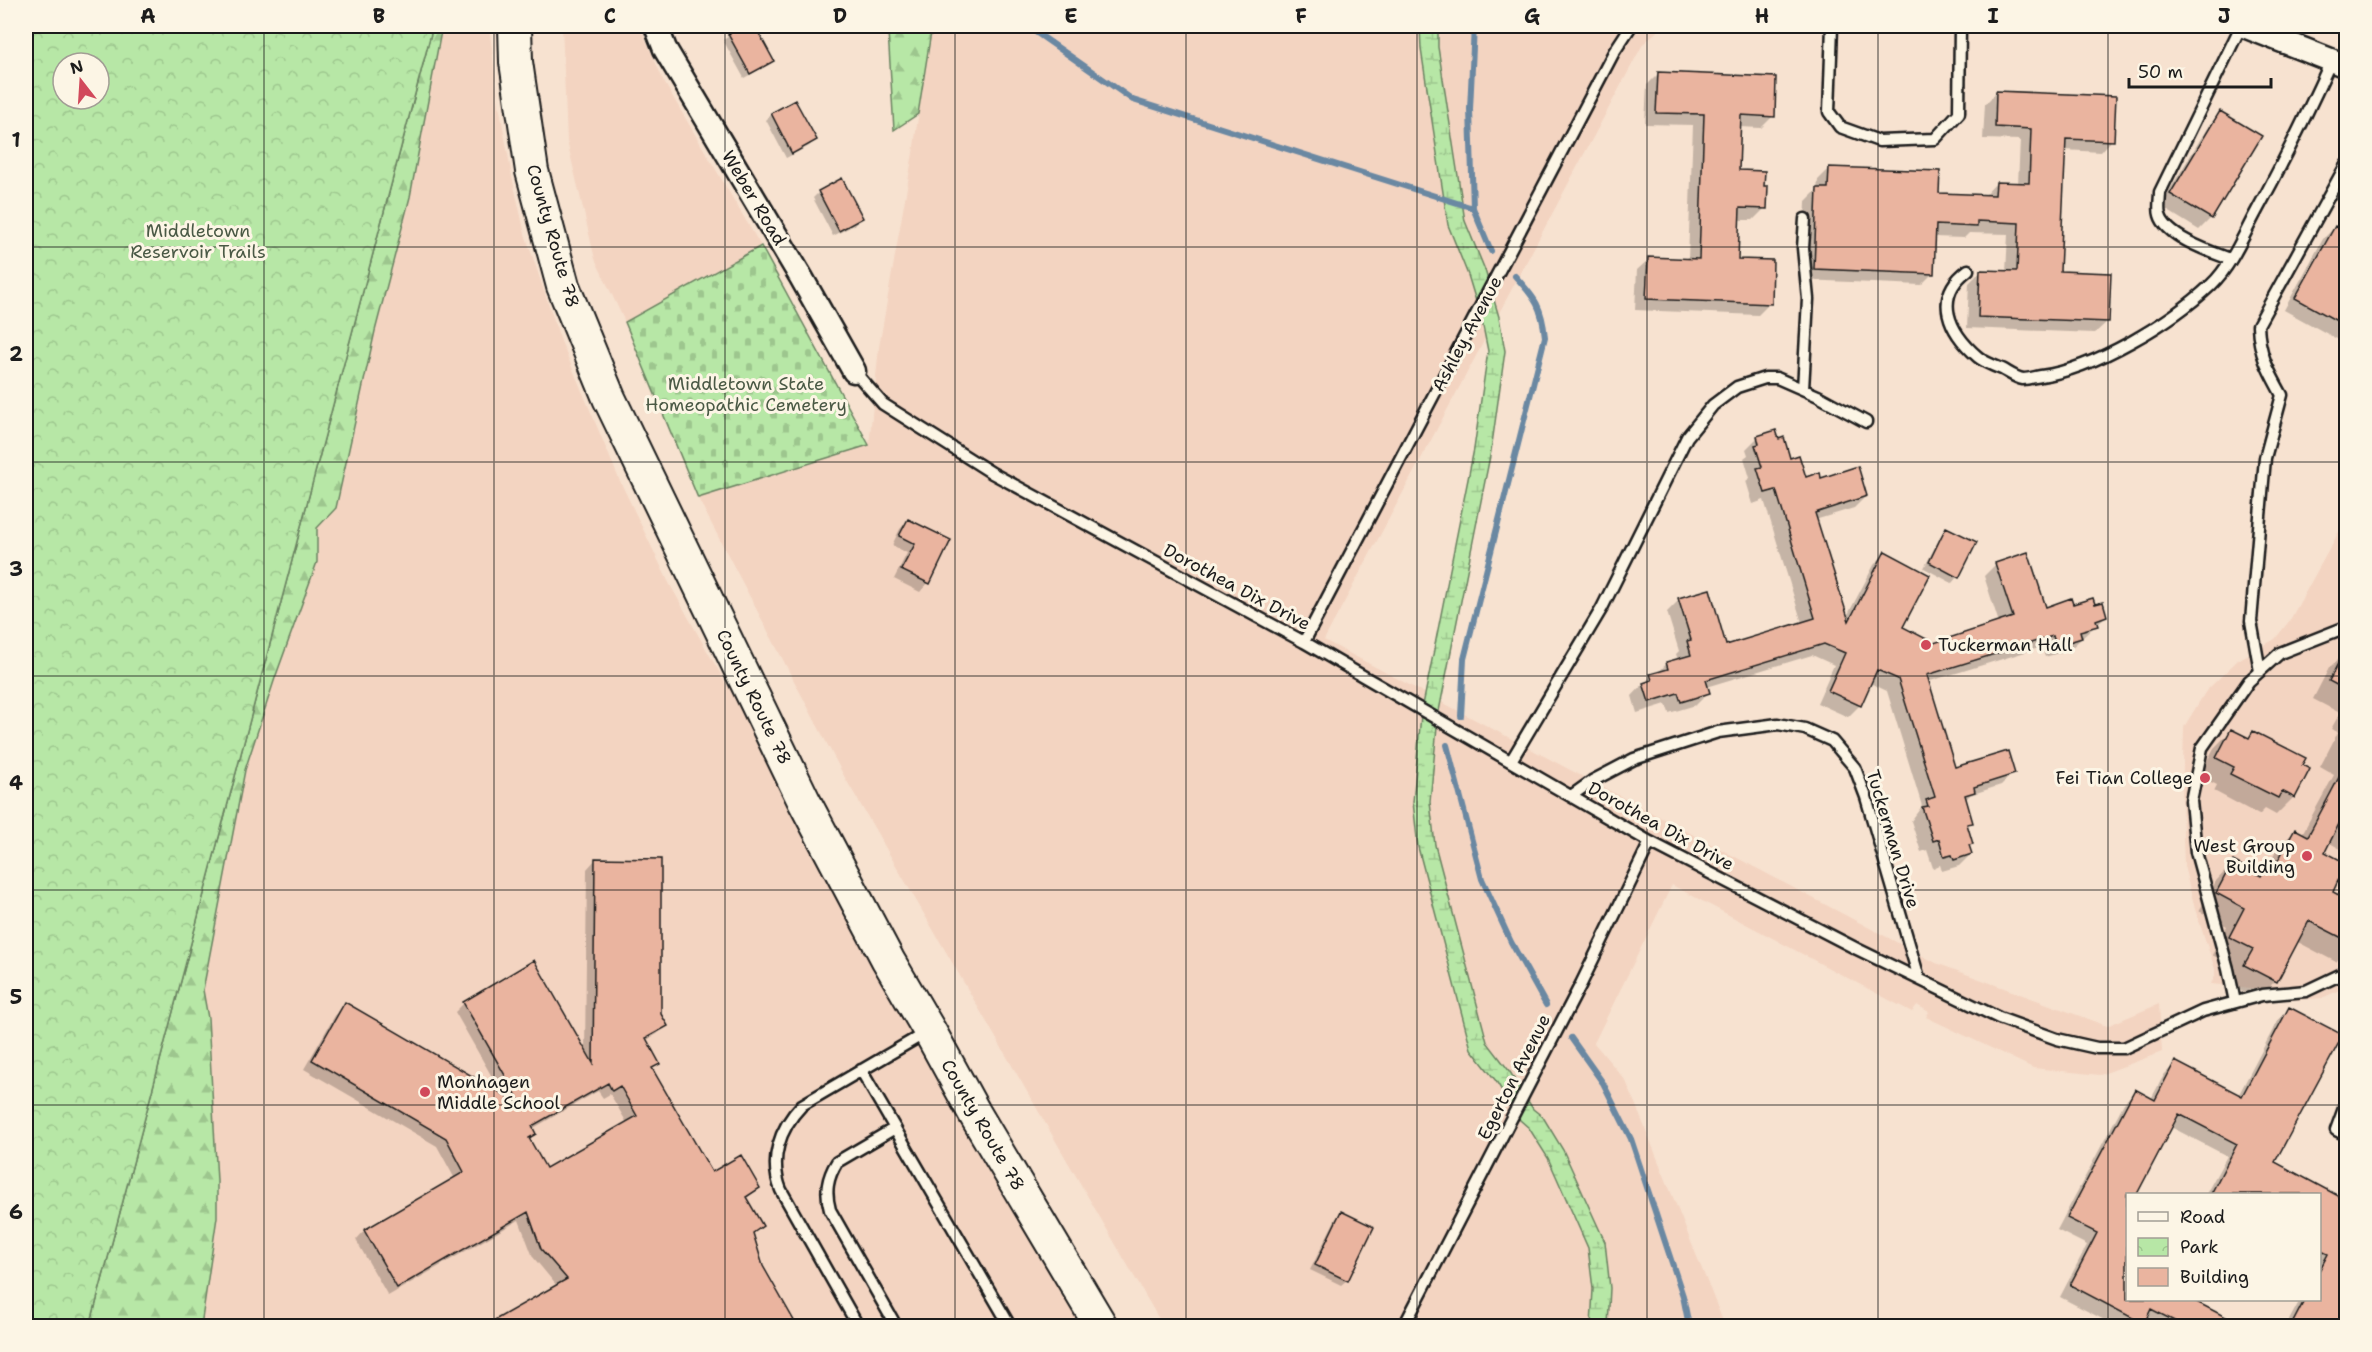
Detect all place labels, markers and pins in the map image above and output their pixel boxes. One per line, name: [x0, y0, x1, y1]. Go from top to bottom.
place label: Tuckerman Hall: [1938, 633, 2073, 657]
marker: Tuckerman Hall: [1919, 638, 1933, 652]
place label: Fei Tian College: [2055, 766, 2193, 790]
marker: Fei Tian College: [2198, 771, 2212, 785]
place label: West Group Building: [2193, 834, 2295, 879]
marker: West Group Building: [2300, 849, 2314, 863]
place label: Monhagen Middle School: [437, 1070, 561, 1115]
marker: Monhagen Middle School: [418, 1085, 432, 1099]

